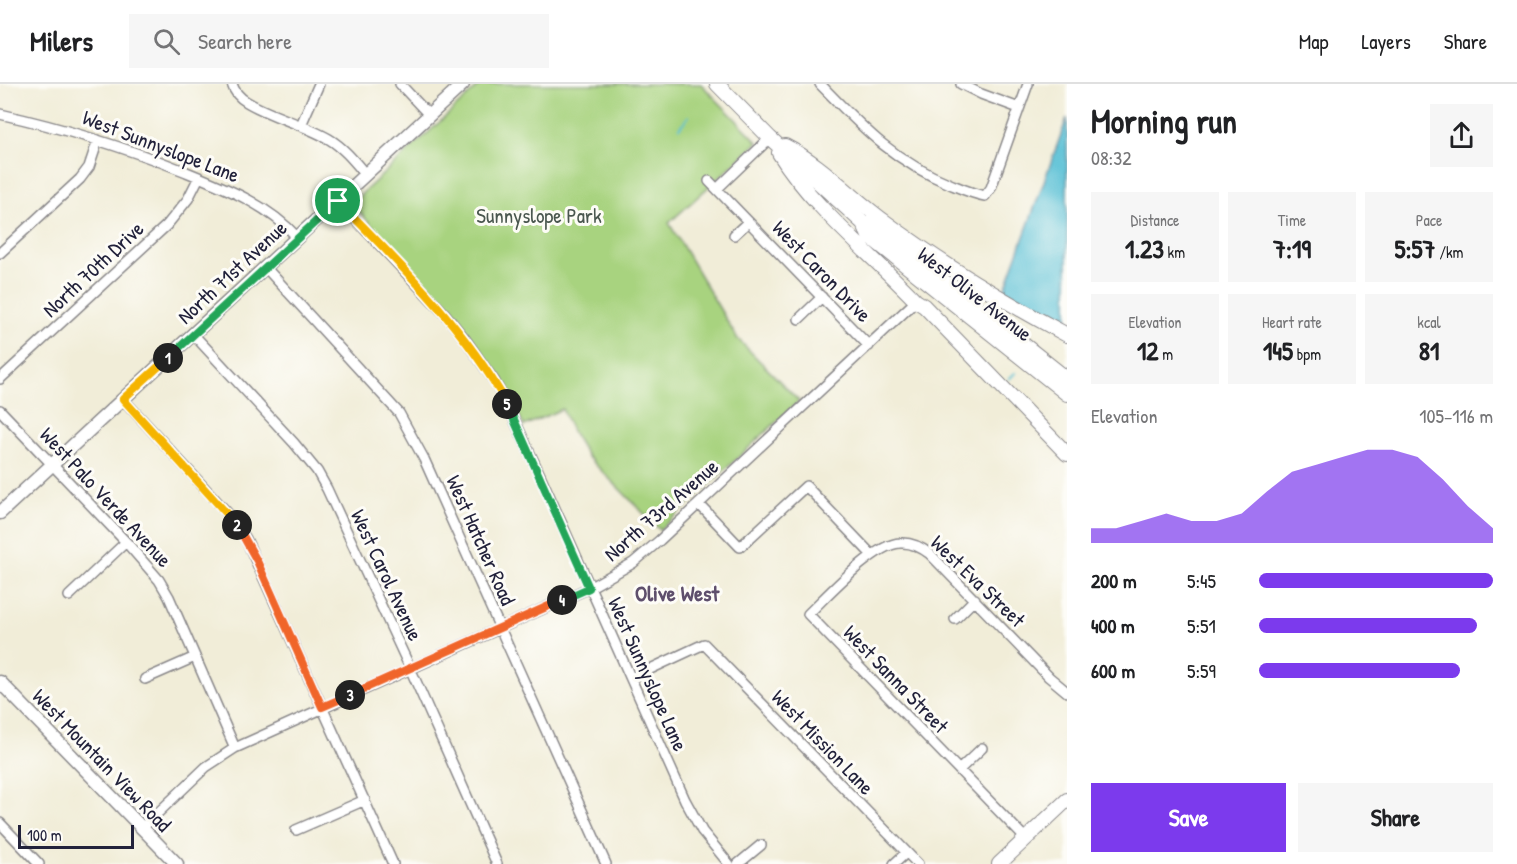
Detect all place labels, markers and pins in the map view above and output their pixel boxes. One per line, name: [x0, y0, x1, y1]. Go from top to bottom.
pin: [312, 175, 363, 226]
pin: 1: [153, 343, 183, 373]
pin: 5: [492, 389, 522, 419]
pin: 2: [222, 510, 252, 540]
pin: 4: [547, 585, 577, 615]
pin: 3: [335, 680, 365, 710]

